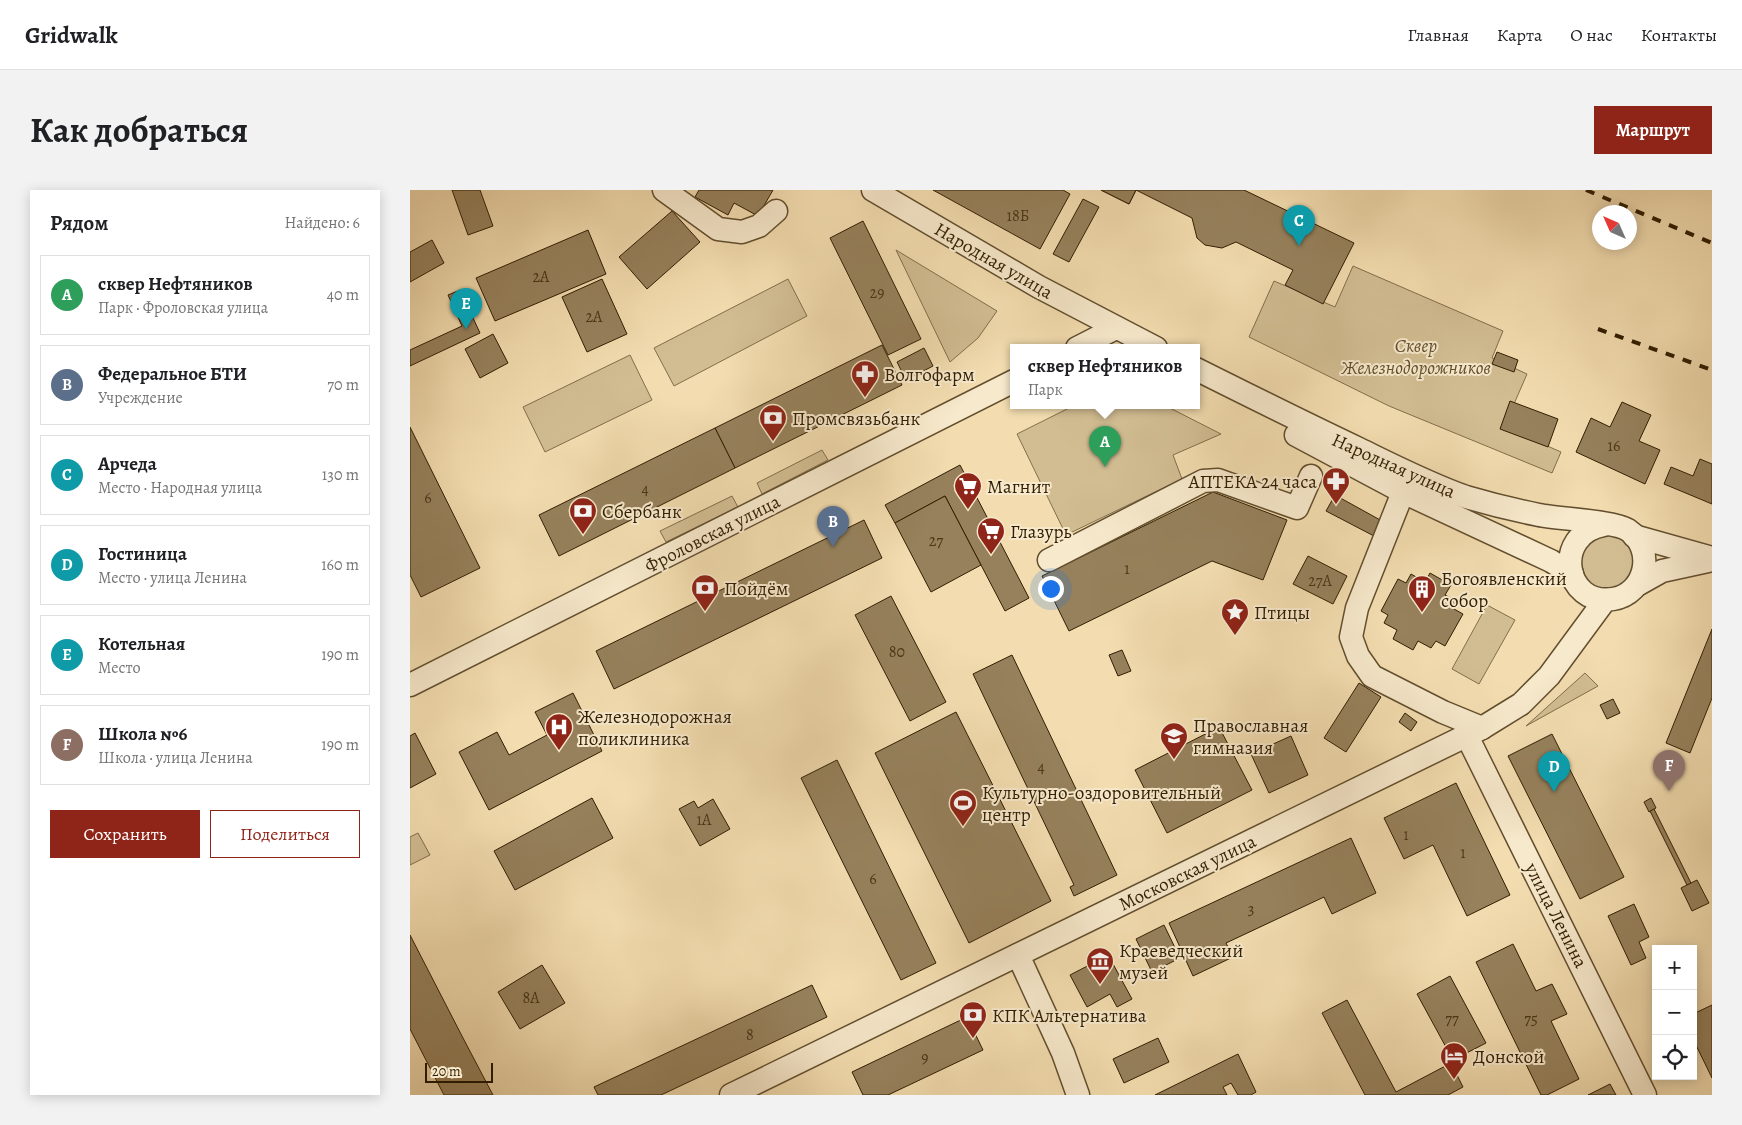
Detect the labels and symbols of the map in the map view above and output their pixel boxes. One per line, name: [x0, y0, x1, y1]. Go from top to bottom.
house number: 18Б: [1007, 205, 1029, 227]
pin: C: [1283, 205, 1315, 246]
north arrow: [1592, 205, 1637, 250]
street label: Народная улица: [929, 216, 1058, 305]
house number: 2А: [533, 266, 550, 288]
house number: 29: [870, 282, 884, 304]
pin: E: [450, 288, 482, 329]
house number: 2А: [586, 306, 603, 328]
park label: Сквер Железнодорожников: [1340, 333, 1491, 381]
pharmacy icon: Волгофарм: [850, 359, 880, 398]
place label: Волгофарм: [884, 362, 975, 388]
bank icon: Промсвязьбанк: [758, 403, 788, 442]
place label: Промсвязьбанк: [792, 406, 921, 432]
pin: A: [1089, 426, 1121, 467]
street label: Народная улица: [1328, 427, 1460, 505]
house number: 16: [1608, 435, 1620, 457]
pharmacy icon: АПТЕКА 24 часа: [1321, 466, 1351, 505]
place label: АПТЕКА 24 часа: [1187, 469, 1317, 495]
supermarket icon: Магнит: [953, 471, 983, 510]
place label: Магнит: [987, 474, 1051, 500]
house number: 4: [641, 478, 649, 500]
house number: 6: [424, 487, 432, 509]
street label: Фроловская улица: [640, 488, 785, 579]
bank icon: Сбербанк: [568, 496, 598, 535]
place label: Сбербанк: [602, 499, 682, 525]
pin: B: [817, 506, 849, 547]
supermarket icon: Глазурь: [976, 516, 1006, 555]
place label: Глазурь: [1010, 519, 1072, 545]
house number: 27: [929, 530, 943, 552]
house number: 1: [1124, 558, 1130, 580]
place label: Богоявленский собор: [1441, 566, 1567, 614]
house number: 27А: [1308, 570, 1332, 592]
bank icon: Пойдём: [690, 573, 720, 612]
building icon: Богоявленский собор: [1407, 574, 1437, 613]
place label: Пойдём: [724, 576, 789, 602]
your location: [1038, 576, 1064, 602]
place icon: Птицы: [1220, 597, 1250, 636]
place label: Птицы: [1254, 600, 1310, 626]
house number: 80: [889, 641, 905, 663]
place label: Железнодорожная поликлиника: [578, 704, 732, 752]
hospital icon: Железнодорожная поликлиника: [544, 712, 574, 751]
place label: Православная гимназия: [1193, 713, 1308, 761]
school or university icon: Православная гимназия: [1159, 721, 1189, 760]
pin: F: [1653, 750, 1685, 791]
pin: D: [1538, 751, 1570, 792]
house number: 4: [1037, 756, 1045, 778]
place label: Культурно-оздоровительный центр: [982, 780, 1221, 828]
sports icon: Культурно-оздоровительный центр: [948, 788, 978, 827]
house number: 1А: [697, 809, 712, 831]
house number: 1: [1403, 824, 1409, 846]
street label: Московская улица: [1115, 828, 1261, 917]
house number: 1: [1460, 842, 1466, 864]
street label: улица Ленина: [1518, 857, 1594, 973]
house number: 6: [869, 868, 877, 890]
house number: 3: [1248, 898, 1254, 920]
place label: Краеведческий музей: [1119, 938, 1243, 986]
museum icon: Краеведческий музей: [1085, 946, 1115, 985]
house number: 8А: [522, 987, 540, 1009]
bank icon: КПК Альтернатива: [958, 1000, 988, 1039]
place label: КПК Альтернатива: [992, 1003, 1147, 1029]
house number: 77: [1445, 1008, 1459, 1030]
house number: 75: [1524, 1008, 1538, 1030]
house number: 8: [746, 1024, 754, 1046]
hotel icon: Донской: [1439, 1041, 1469, 1080]
place label: Донской: [1473, 1044, 1544, 1070]
house number: 9: [921, 1047, 929, 1069]
scale bar: [425, 1060, 492, 1083]

